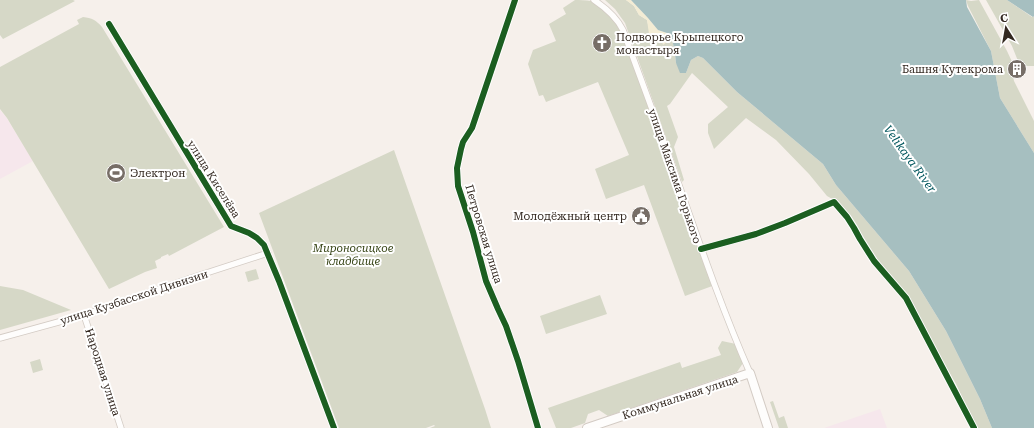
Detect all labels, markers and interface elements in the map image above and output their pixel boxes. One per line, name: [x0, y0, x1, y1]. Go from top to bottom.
north arrow: [986, 8, 1026, 48]
text: С: [999, 12, 1009, 26]
place label: Подворье Крыпецкого монастыря: [616, 31, 744, 57]
church icon: Подворье Крыпецкого монастыря: [591, 32, 613, 54]
building icon: Башня Кутекрома: [1006, 58, 1028, 80]
place label: Башня Кутекрома: [902, 63, 1003, 76]
street label: улица Максима Горького: [645, 107, 704, 245]
water label: Velikaya River: [881, 123, 939, 195]
street label: улица Киселёва: [184, 138, 243, 221]
sports icon: Электрон: [105, 162, 127, 184]
place label: Электрон: [130, 167, 185, 180]
street label: Петровская улица: [462, 183, 505, 285]
public building icon: Молодёжный центр: [630, 205, 652, 227]
place label: Молодёжный центр: [513, 210, 627, 223]
park label: Мироносицкое кладбище: [312, 242, 394, 268]
street label: улица Кузбасской Дивизии: [59, 267, 210, 328]
street label: Народная улица: [82, 327, 123, 418]
street label: Коммунальная улица: [621, 373, 740, 422]

